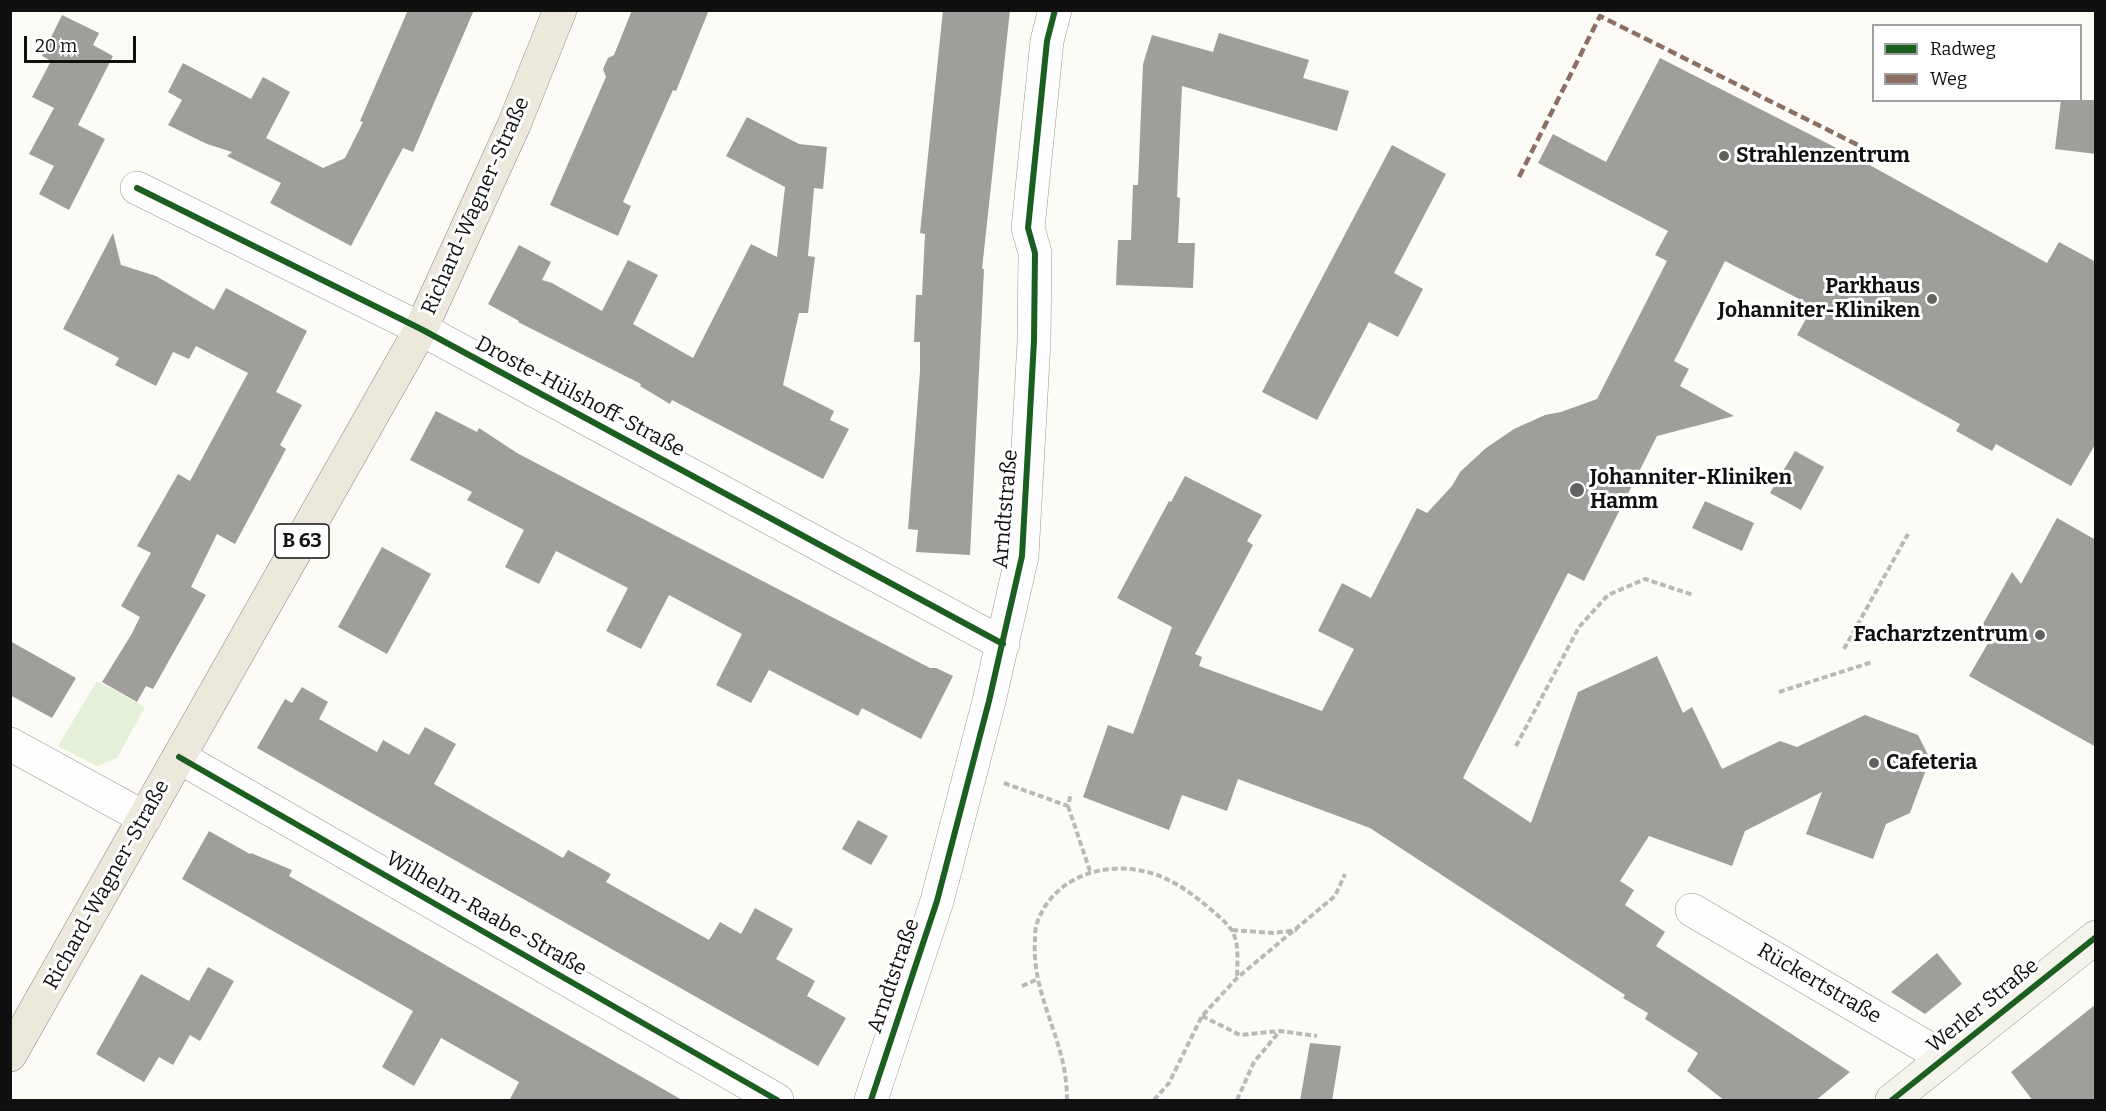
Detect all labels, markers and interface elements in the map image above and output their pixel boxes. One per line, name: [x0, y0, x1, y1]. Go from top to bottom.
scale bar: [27, 24, 140, 62]
legend: [1872, 24, 2082, 102]
text: 20 m: [35, 35, 77, 57]
text: Radweg: [1930, 38, 1996, 60]
text: Weg: [1930, 68, 1967, 90]
street label: Richard-Wagner-Straße: [417, 93, 535, 319]
place label: Strahlenzentrum: [1736, 143, 1910, 169]
marker: Strahlenzentrum: [1717, 149, 1731, 163]
place label: Parkhaus Johanniter-Kliniken: [1718, 274, 1920, 324]
marker: Parkhaus Johanniter-Kliniken: [1925, 292, 1939, 306]
street label: Droste-Hülshoff-Straße: [471, 331, 689, 463]
street label: Arndtstraße: [988, 448, 1024, 570]
place label: Johanniter-Kliniken Hamm: [1590, 465, 1792, 515]
marker: Johanniter-Kliniken Hamm: [1568, 481, 1586, 499]
road number: B 63: [275, 524, 329, 558]
place label: Facharztzentrum: [1853, 622, 2028, 648]
marker: Facharztzentrum: [2033, 628, 2047, 642]
place label: Cafeteria: [1886, 750, 1977, 776]
marker: Cafeteria: [1867, 756, 1881, 770]
street label: Richard-Wagner-Straße: [39, 776, 175, 994]
street label: Wilhelm-Raabe-Straße: [381, 846, 591, 982]
street label: Arndtstraße: [863, 915, 925, 1037]
street label: Rückertstraße: [1753, 938, 1885, 1030]
street label: Werler Straße: [1922, 953, 2044, 1059]

